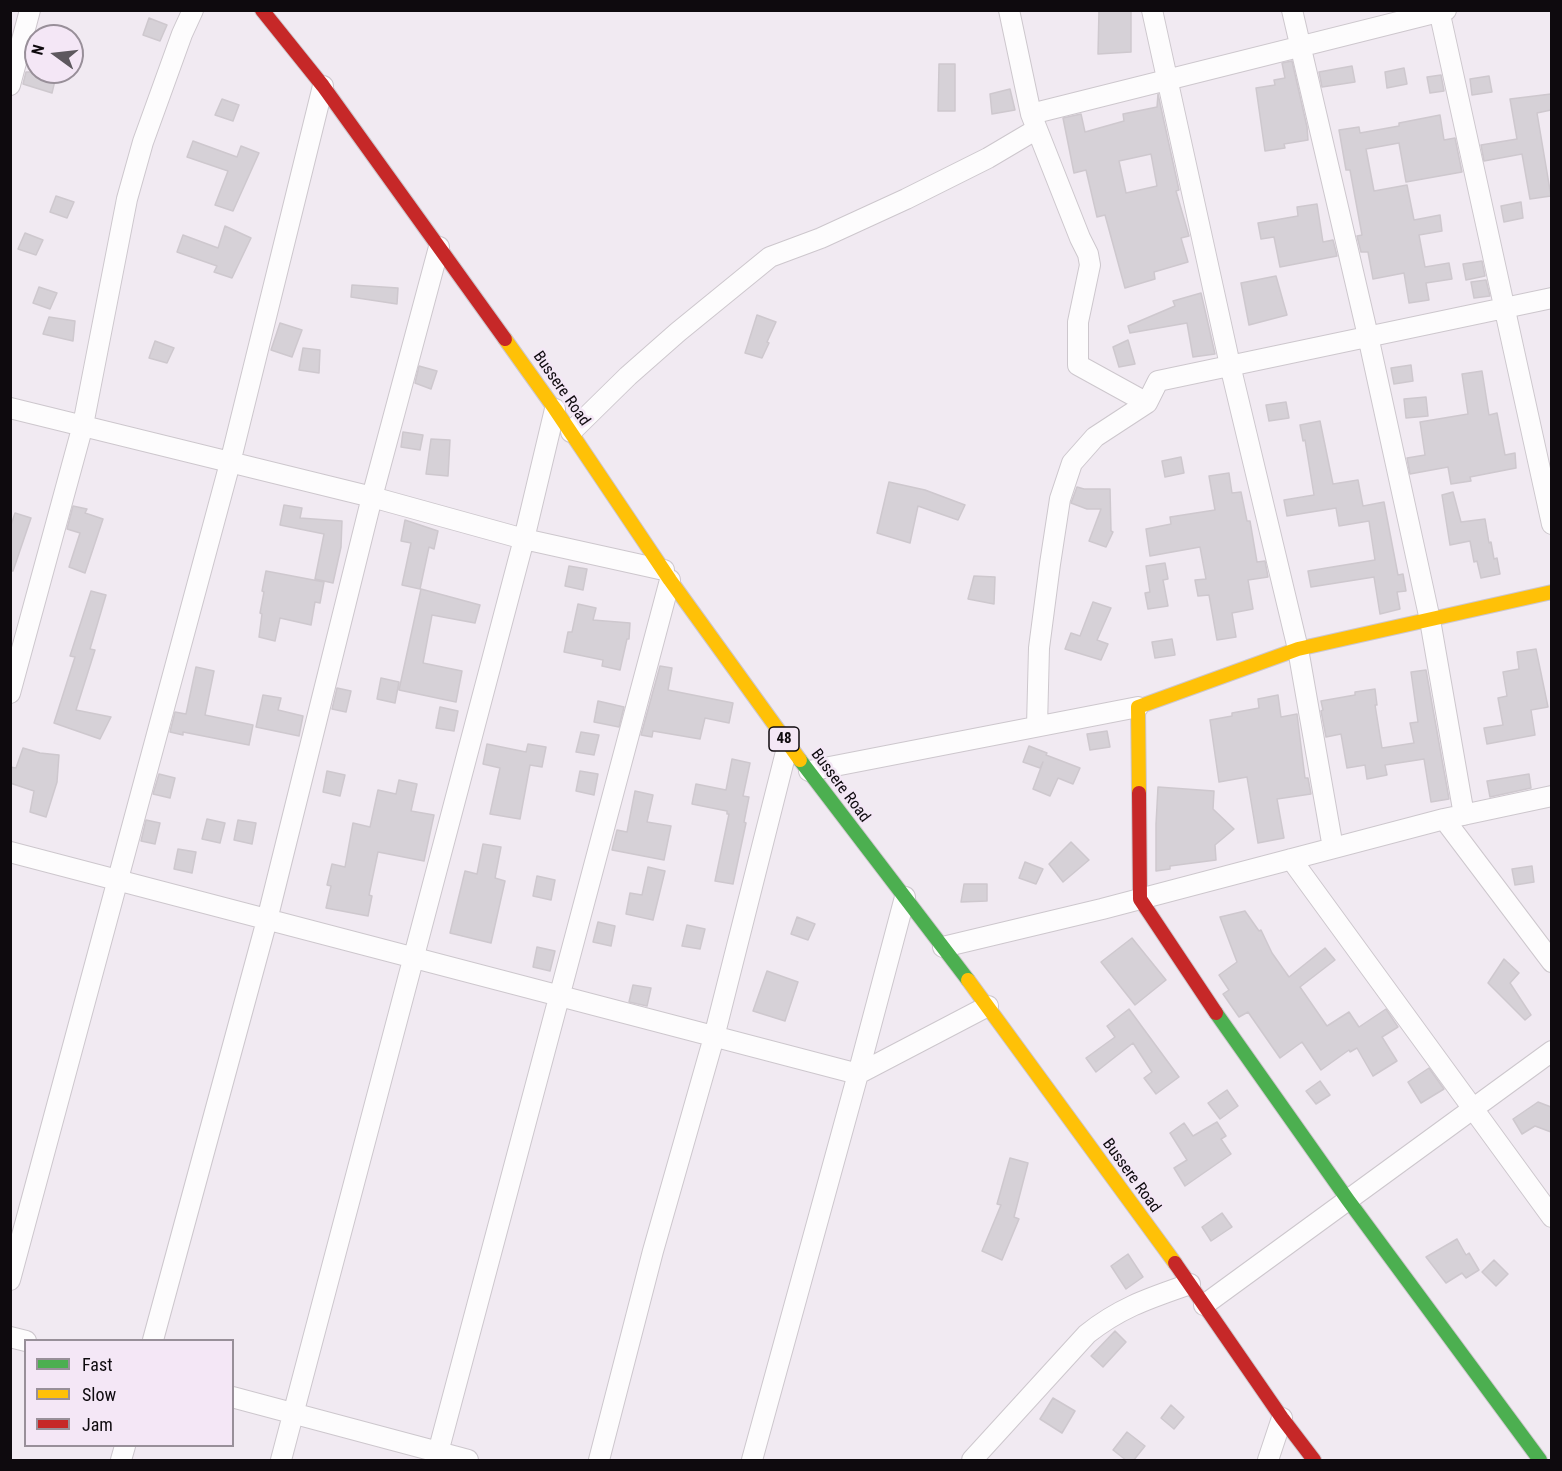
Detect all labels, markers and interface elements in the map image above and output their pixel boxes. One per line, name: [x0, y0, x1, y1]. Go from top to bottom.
north arrow: [24, 24, 84, 84]
text: N: [28, 43, 49, 57]
street label: Bussere Road: [528, 348, 594, 430]
road number: 48: [769, 727, 799, 751]
street label: Bussere Road: [806, 746, 874, 826]
street label: Bussere Road: [1098, 1135, 1164, 1217]
legend: [24, 1339, 234, 1447]
text: Fast: [82, 1354, 113, 1375]
text: Slow: [82, 1384, 116, 1405]
text: Jam: [82, 1414, 113, 1435]

